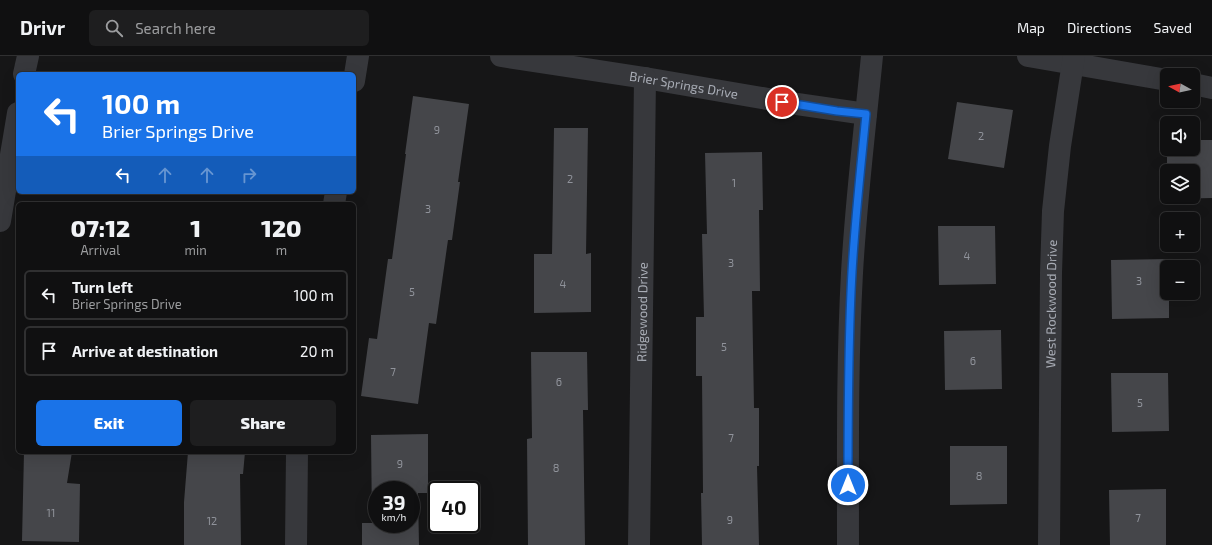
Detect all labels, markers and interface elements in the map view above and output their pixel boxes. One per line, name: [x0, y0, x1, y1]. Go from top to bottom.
search box: [89, 10, 369, 46]
text: Drivr: [20, 16, 65, 39]
icon: search: [103, 17, 125, 39]
text: Search here: [135, 19, 216, 37]
text: Map: [1017, 19, 1045, 36]
text: Directions: [1067, 19, 1132, 36]
text: Saved: [1154, 19, 1192, 36]
street label: Brier Springs Drive: [628, 68, 739, 102]
north arrow: [1160, 68, 1200, 108]
map controls: [1160, 68, 1200, 300]
pin: [765, 85, 799, 119]
text: 100 m: [102, 86, 180, 120]
icon: left: [36, 88, 88, 140]
icon: arrive: [771, 91, 793, 113]
button: sound: [1160, 116, 1200, 156]
text: Brier Springs Drive: [102, 120, 254, 142]
house number: 9: [434, 123, 440, 136]
house number: 2: [978, 129, 984, 142]
icon: left: [112, 164, 134, 186]
icon: ahead: [154, 164, 176, 186]
icon: ahead: [196, 164, 218, 186]
icon: right: [238, 164, 260, 186]
button: layers: [1160, 164, 1200, 204]
house number: 2: [567, 172, 573, 185]
house number: 1: [732, 176, 736, 189]
house number: 3: [425, 202, 431, 215]
button: +: [1160, 212, 1200, 252]
text: 07:12: [70, 213, 130, 242]
text: 1: [190, 213, 201, 242]
text: 120: [261, 213, 302, 242]
street label: West Rockwood Drive: [1042, 239, 1060, 368]
text: Arrival: [81, 242, 120, 258]
text: min: [185, 242, 207, 258]
text: m: [276, 242, 287, 258]
house number: 4: [964, 249, 971, 262]
house number: 3: [728, 256, 734, 269]
button: −: [1160, 260, 1200, 300]
street label: Ridgewood Drive: [633, 262, 651, 362]
house number: 3: [1136, 274, 1142, 287]
house number: 4: [560, 277, 567, 290]
text: Turn left: [72, 278, 133, 296]
icon: left: [38, 284, 60, 306]
house number: 5: [409, 285, 415, 298]
text: 100 m: [293, 286, 334, 304]
text: Brier Springs Drive: [72, 296, 182, 312]
icon: arrive: [38, 340, 60, 362]
house number: 5: [721, 340, 727, 353]
text: Arrive at destination: [72, 342, 218, 360]
text: 20 m: [300, 342, 334, 360]
house number: 6: [970, 354, 976, 367]
house number: 7: [390, 365, 396, 378]
house number: 6: [556, 375, 562, 388]
house number: 5: [1137, 396, 1143, 409]
button: Exit: [36, 400, 182, 446]
button: Share: [190, 400, 336, 446]
house number: 7: [728, 431, 734, 444]
house number: 9: [397, 457, 403, 470]
house number: 8: [553, 461, 559, 474]
position arrow: [827, 464, 869, 506]
house number: 8: [976, 469, 982, 482]
speed limit sign: 40: [428, 481, 480, 533]
text: 39: [382, 490, 406, 514]
house number: 11: [47, 506, 55, 519]
text: km/h: [382, 511, 406, 523]
house number: 7: [1135, 511, 1141, 524]
house number: 9: [727, 513, 733, 526]
house number: 12: [207, 514, 217, 527]

